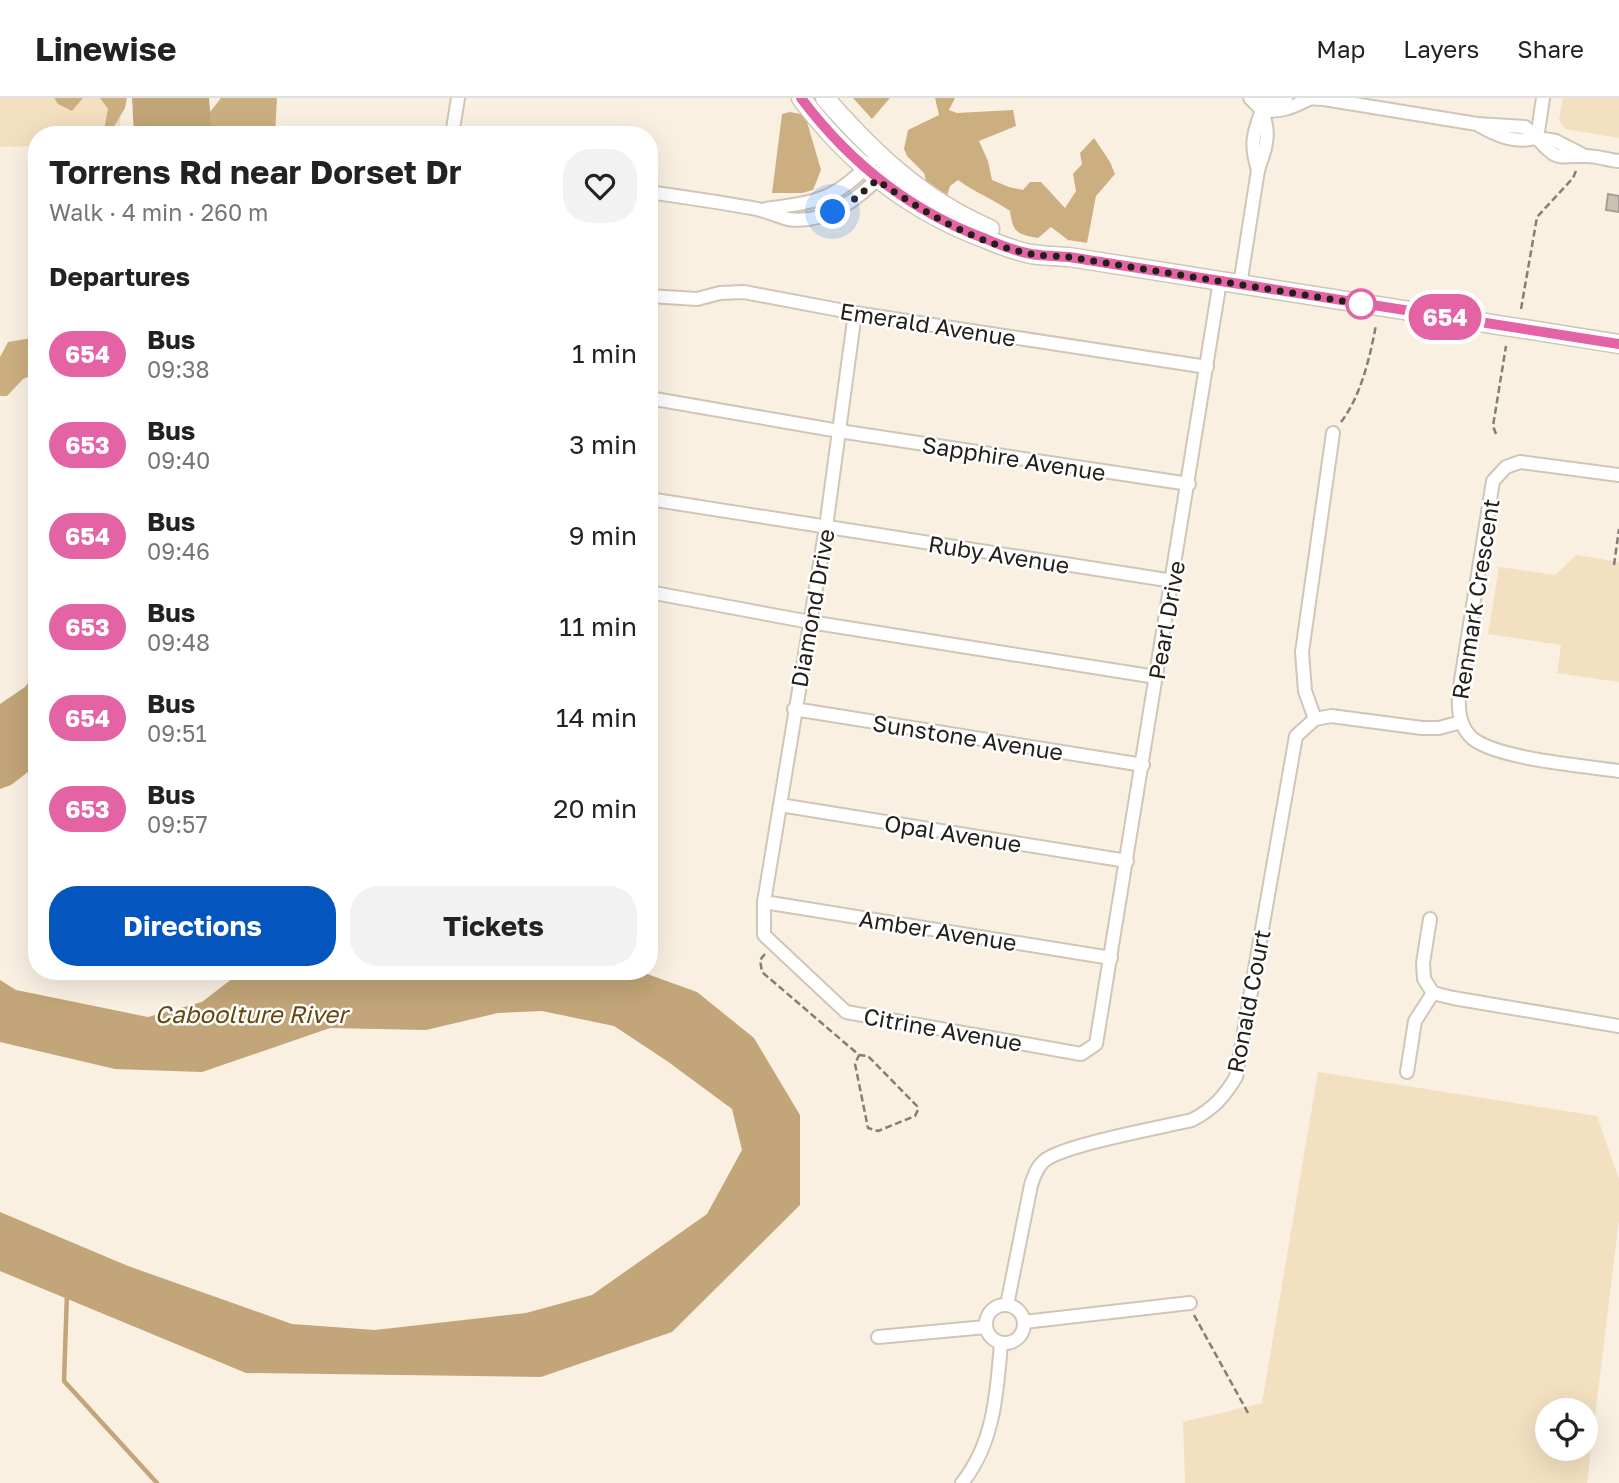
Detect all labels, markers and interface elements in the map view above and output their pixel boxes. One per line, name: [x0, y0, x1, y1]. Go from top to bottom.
text: Linewise: [35, 29, 177, 68]
text: Map: [1316, 34, 1365, 63]
text: Layers: [1403, 34, 1479, 63]
text: Share: [1517, 34, 1584, 63]
button: heart: [563, 149, 637, 223]
text: Torrens Rd near Dorset Dr: [49, 152, 462, 191]
your location: [815, 194, 850, 229]
text: Walk · 4 min · 260 m: [49, 198, 268, 226]
text: Departures: [49, 261, 190, 292]
unlabelled marker: [1346, 289, 1376, 319]
line badge: 654: [1405, 294, 1485, 340]
street label: Emerald Avenue: [838, 296, 1018, 352]
text: 654: [1423, 302, 1467, 331]
text: Bus: [147, 324, 195, 355]
text: 1 min: [572, 338, 637, 369]
text: 654: [65, 339, 110, 368]
text: 09:38: [147, 355, 210, 383]
text: Bus: [147, 415, 195, 446]
text: 3 min: [569, 429, 637, 460]
text: 653: [65, 430, 110, 459]
street label: Sapphire Avenue: [920, 430, 1108, 486]
text: 09:40: [147, 446, 210, 474]
street label: Renmark Crescent: [1445, 497, 1505, 701]
text: Bus: [147, 506, 195, 537]
text: 9 min: [569, 520, 637, 551]
text: 654: [65, 521, 110, 550]
street label: Diamond Drive: [784, 527, 840, 689]
street label: Ruby Avenue: [926, 529, 1072, 579]
text: 09:46: [147, 537, 210, 565]
street label: Pearl Drive: [1142, 558, 1190, 682]
text: Bus: [147, 597, 195, 628]
text: 11 min: [559, 611, 637, 642]
text: 653: [65, 612, 110, 641]
text: 09:48: [147, 628, 210, 656]
text: Bus: [147, 688, 195, 719]
text: 14 min: [556, 702, 637, 733]
text: 654: [65, 703, 110, 732]
street label: Sunstone Avenue: [871, 708, 1065, 766]
text: 09:51: [147, 719, 207, 747]
text: Bus: [147, 779, 195, 810]
text: 20 min: [553, 793, 637, 824]
text: 653: [65, 794, 110, 823]
street label: Opal Avenue: [882, 808, 1024, 858]
text: 09:57: [147, 810, 208, 838]
button: Directions: [49, 886, 336, 966]
button: Tickets: [350, 886, 637, 966]
street label: Amber Avenue: [857, 904, 1019, 956]
street label: Ronald Court: [1220, 927, 1276, 1075]
water label: Caboolture River: [155, 999, 351, 1028]
street label: Citrine Avenue: [861, 1001, 1025, 1057]
map controls: [1535, 1398, 1598, 1461]
button: locate: [1535, 1398, 1598, 1461]

